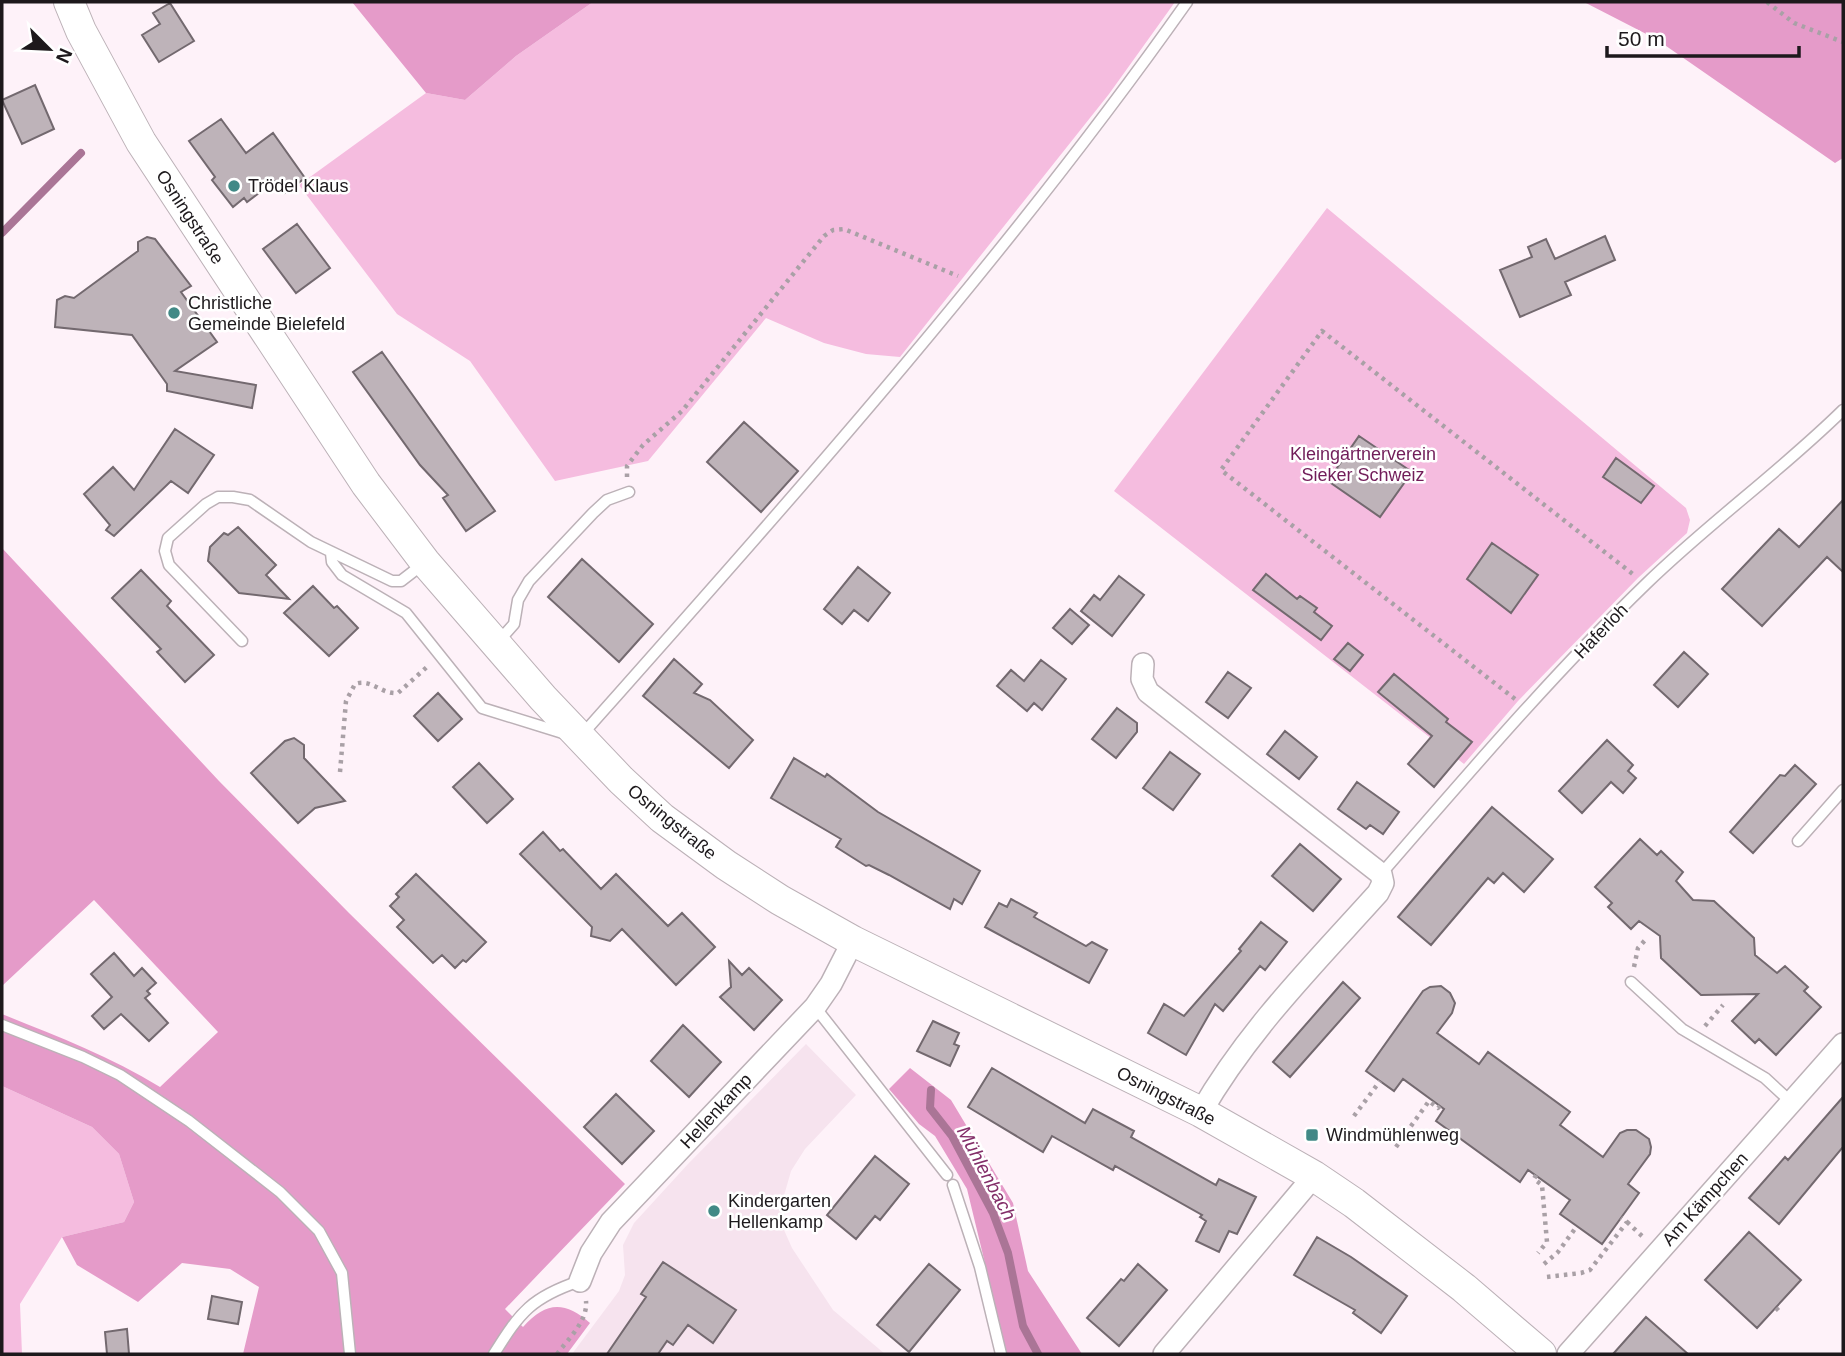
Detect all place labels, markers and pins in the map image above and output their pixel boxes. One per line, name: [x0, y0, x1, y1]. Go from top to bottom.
place label: Trödel Klaus: [248, 176, 348, 196]
marker: Trödel Klaus: [226, 178, 242, 194]
place label: Christliche Gemeinde Bielefeld: [188, 293, 345, 334]
marker: Christliche Gemeinde Bielefeld: [166, 305, 182, 321]
place label: Windmühlenweg: [1326, 1125, 1459, 1145]
marker: Windmühlenweg: [1304, 1127, 1320, 1143]
place label: Kindergarten Hellenkamp: [728, 1191, 831, 1232]
marker: Kindergarten Hellenkamp: [706, 1203, 722, 1219]

